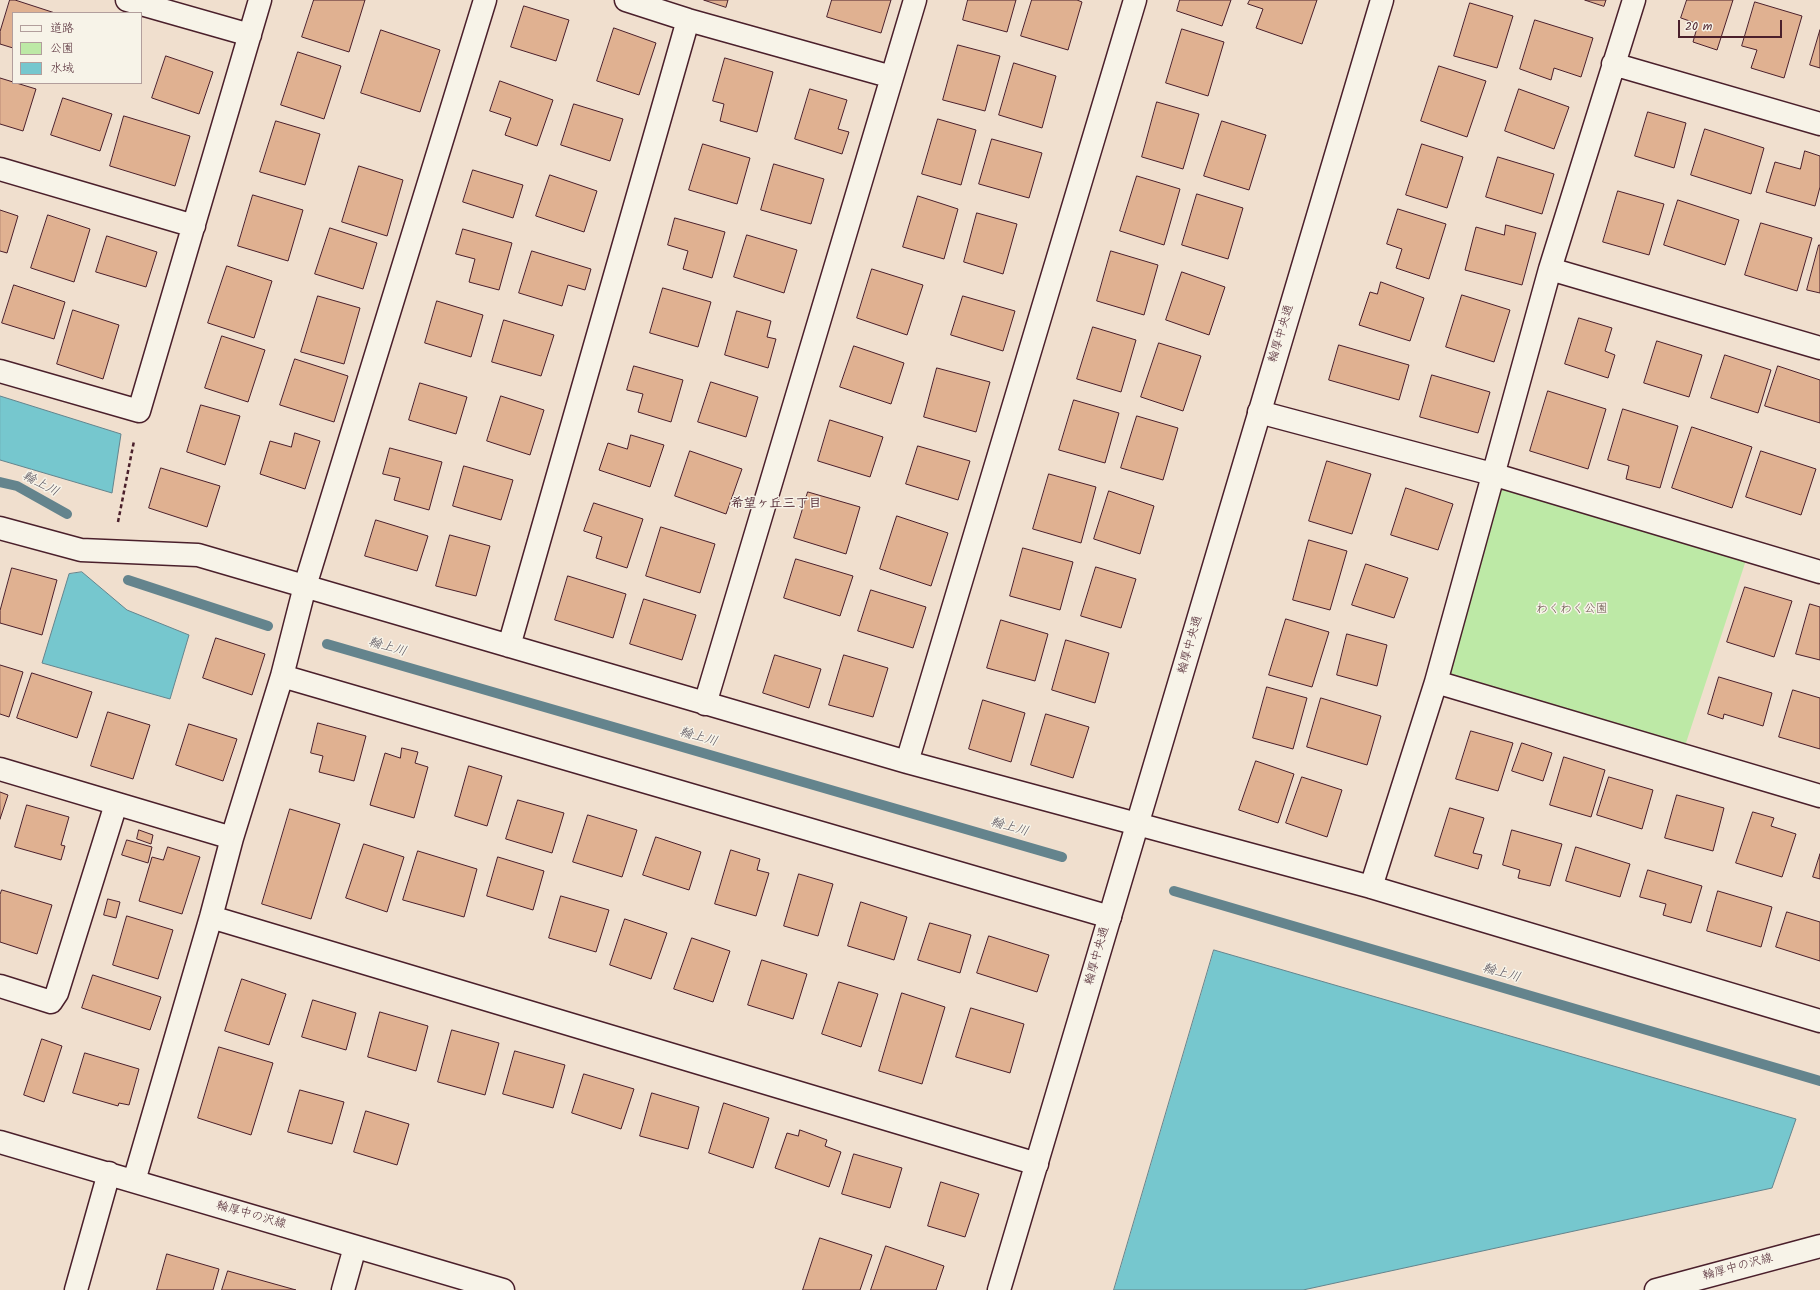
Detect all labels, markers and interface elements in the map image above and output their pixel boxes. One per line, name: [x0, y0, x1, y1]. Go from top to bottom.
legend: [12, 12, 142, 84]
scale bar: [1680, 12, 1784, 38]
text: 20 m: [1685, 17, 1712, 36]
text: 道路: [50, 19, 74, 38]
text: 公園: [50, 39, 74, 58]
text: 水域: [50, 59, 74, 78]
street label: 輪厚中央通: [1266, 303, 1298, 365]
water label: 輪上川: [19, 469, 61, 501]
district label: 希望ヶ丘三丁目: [731, 497, 821, 513]
park label: わくわく公園: [1536, 603, 1608, 617]
street label: 輪厚中央通: [1176, 614, 1206, 676]
water label: 輪上川: [366, 635, 408, 661]
water label: 輪上川: [677, 725, 719, 751]
water label: 輪上川: [988, 815, 1030, 841]
street label: 輪厚中央通: [1083, 925, 1113, 987]
water label: 輪上川: [1480, 961, 1522, 987]
street label: 輪厚中の沢線: [214, 1199, 288, 1233]
street label: 輪厚中の沢線: [1701, 1252, 1775, 1284]

